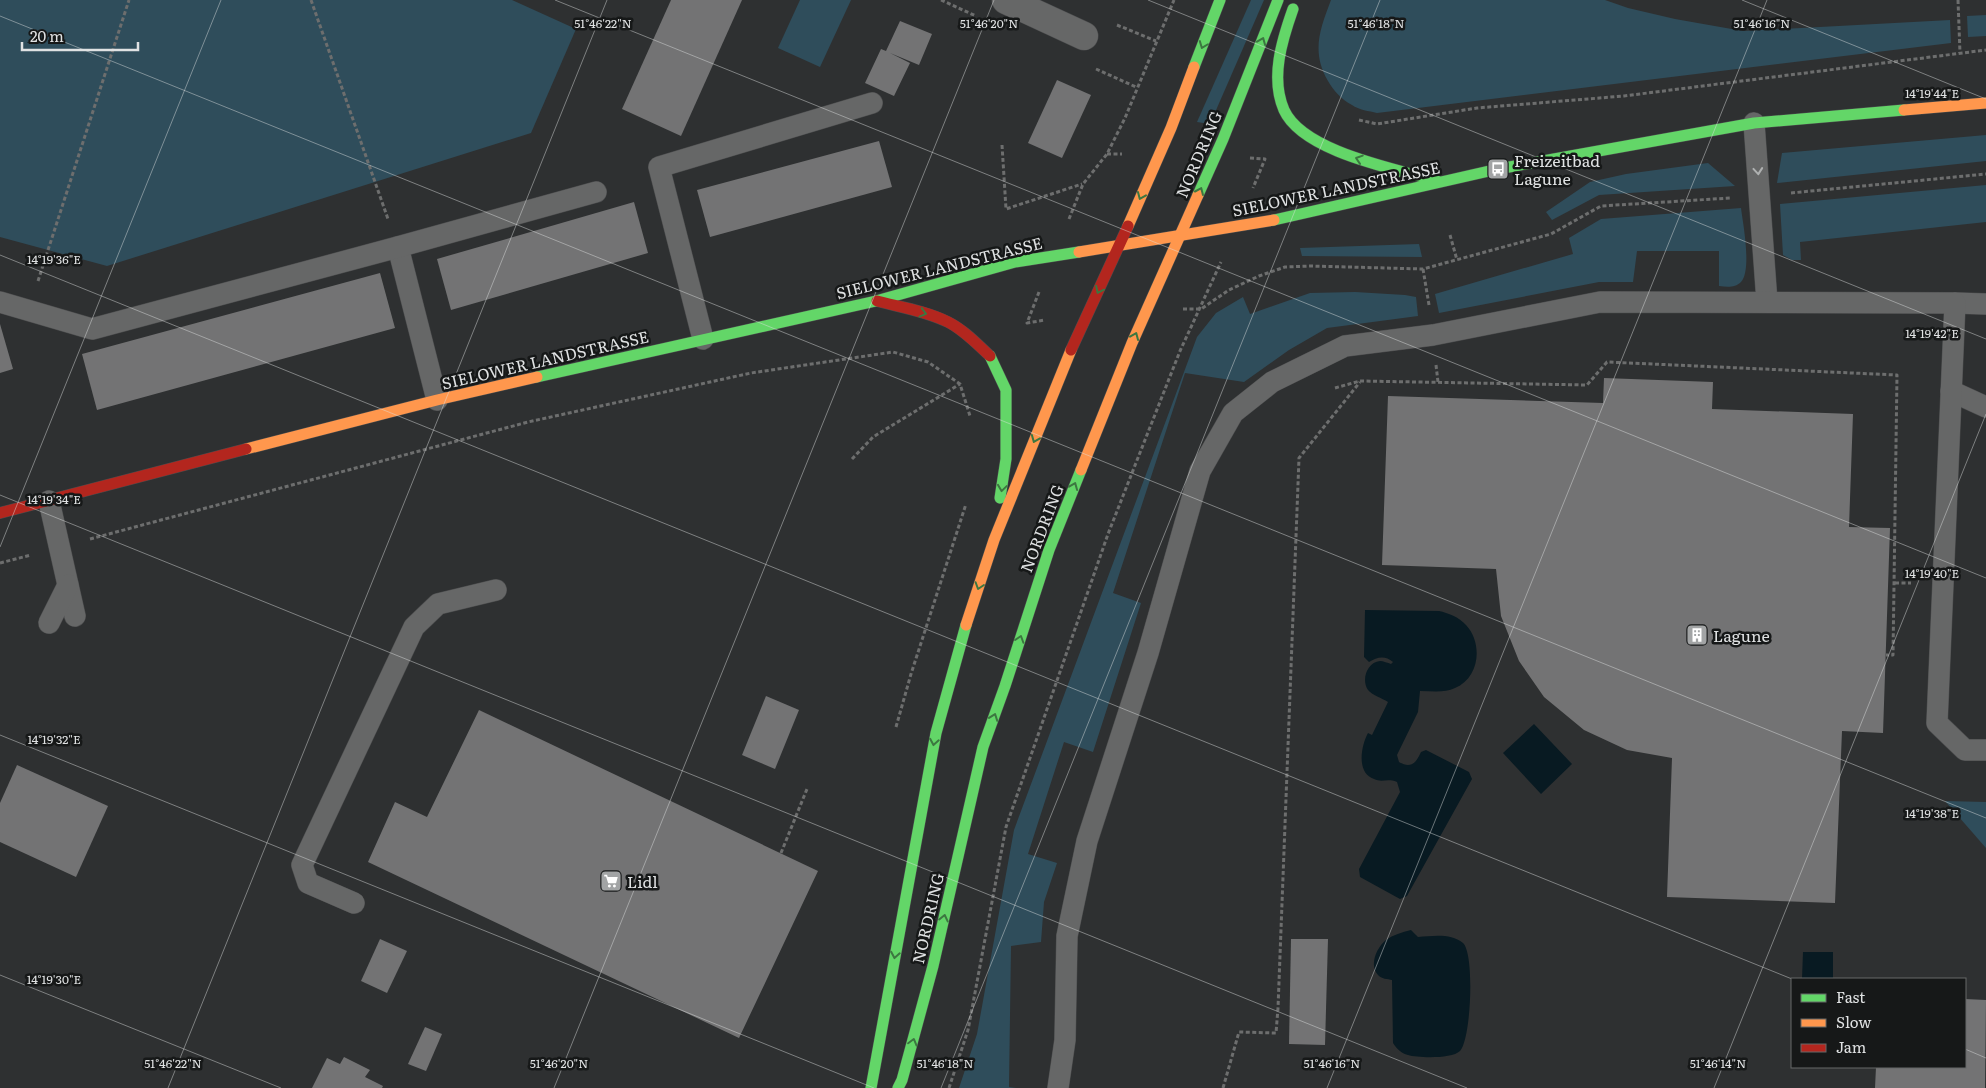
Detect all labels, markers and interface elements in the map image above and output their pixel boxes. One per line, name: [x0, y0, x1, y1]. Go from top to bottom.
text: 51°46'22"N: [574, 14, 632, 32]
text: 51°46'20"N: [960, 14, 1018, 32]
text: 51°46'18"N: [1348, 14, 1404, 32]
text: 51°46'16"N: [1734, 14, 1790, 32]
scale bar: [22, 20, 139, 52]
text: 20 m: [30, 24, 64, 47]
one-way arrow: [1256, 37, 1266, 46]
one-way arrow: [1199, 41, 1209, 49]
text: 14°19'44"E: [1905, 84, 1959, 102]
street label: NORDRING: [1169, 107, 1227, 201]
place label: Freizeitbad Lagune: [1514, 148, 1600, 190]
street label: SIELOWER LANDSTRASSE: [1230, 154, 1442, 222]
one-way arrow: [1355, 155, 1364, 165]
bus stop icon: Freizeitbad Lagune: [1486, 157, 1510, 181]
one-way arrow: [1752, 168, 1763, 176]
one-way arrow: [1194, 187, 1205, 196]
one-way arrow: [1137, 191, 1148, 200]
street label: SIELOWER LANDSTRASSE: [833, 230, 1045, 304]
text: 14°19'36"E: [27, 250, 81, 268]
one-way arrow: [1095, 285, 1105, 294]
one-way arrow: [919, 308, 927, 318]
street label: SIELOWER LANDSTRASSE: [439, 323, 651, 395]
text: 14°19'42"E: [1905, 324, 1959, 342]
one-way arrow: [1128, 332, 1139, 341]
one-way arrow: [1031, 434, 1041, 443]
street label: NORDRING: [1013, 480, 1069, 576]
one-way arrow: [1068, 482, 1078, 491]
one-way arrow: [997, 484, 1007, 493]
text: 14°19'34"E: [27, 490, 81, 508]
text: 14°19'40"E: [1905, 564, 1960, 582]
one-way arrow: [975, 581, 985, 590]
building icon: Lagune: [1685, 623, 1709, 647]
place label: Lagune: [1713, 623, 1770, 647]
one-way arrow: [1014, 636, 1024, 644]
one-way arrow: [988, 713, 998, 721]
text: 14°19'32"E: [27, 730, 81, 748]
one-way arrow: [930, 738, 940, 746]
text: 14°19'38"E: [1905, 804, 1959, 822]
supermarket icon: Lidl: [599, 869, 623, 893]
place label: Lidl: [627, 869, 658, 893]
street label: NORDRING: [905, 870, 949, 966]
one-way arrow: [938, 914, 949, 923]
one-way arrow: [891, 950, 901, 959]
text: 14°19'30"E: [27, 970, 82, 988]
legend: [1791, 978, 1966, 1068]
text: Fast: [1836, 985, 1865, 1008]
text: Slow: [1836, 1010, 1871, 1033]
text: Jam: [1836, 1035, 1867, 1058]
one-way arrow: [907, 1038, 917, 1046]
text: 51°46'22"N: [144, 1054, 202, 1072]
text: 51°46'20"N: [530, 1054, 588, 1072]
text: 51°46'18"N: [917, 1054, 973, 1072]
text: 51°46'16"N: [1304, 1054, 1360, 1072]
text: 51°46'14"N: [1690, 1054, 1746, 1072]

